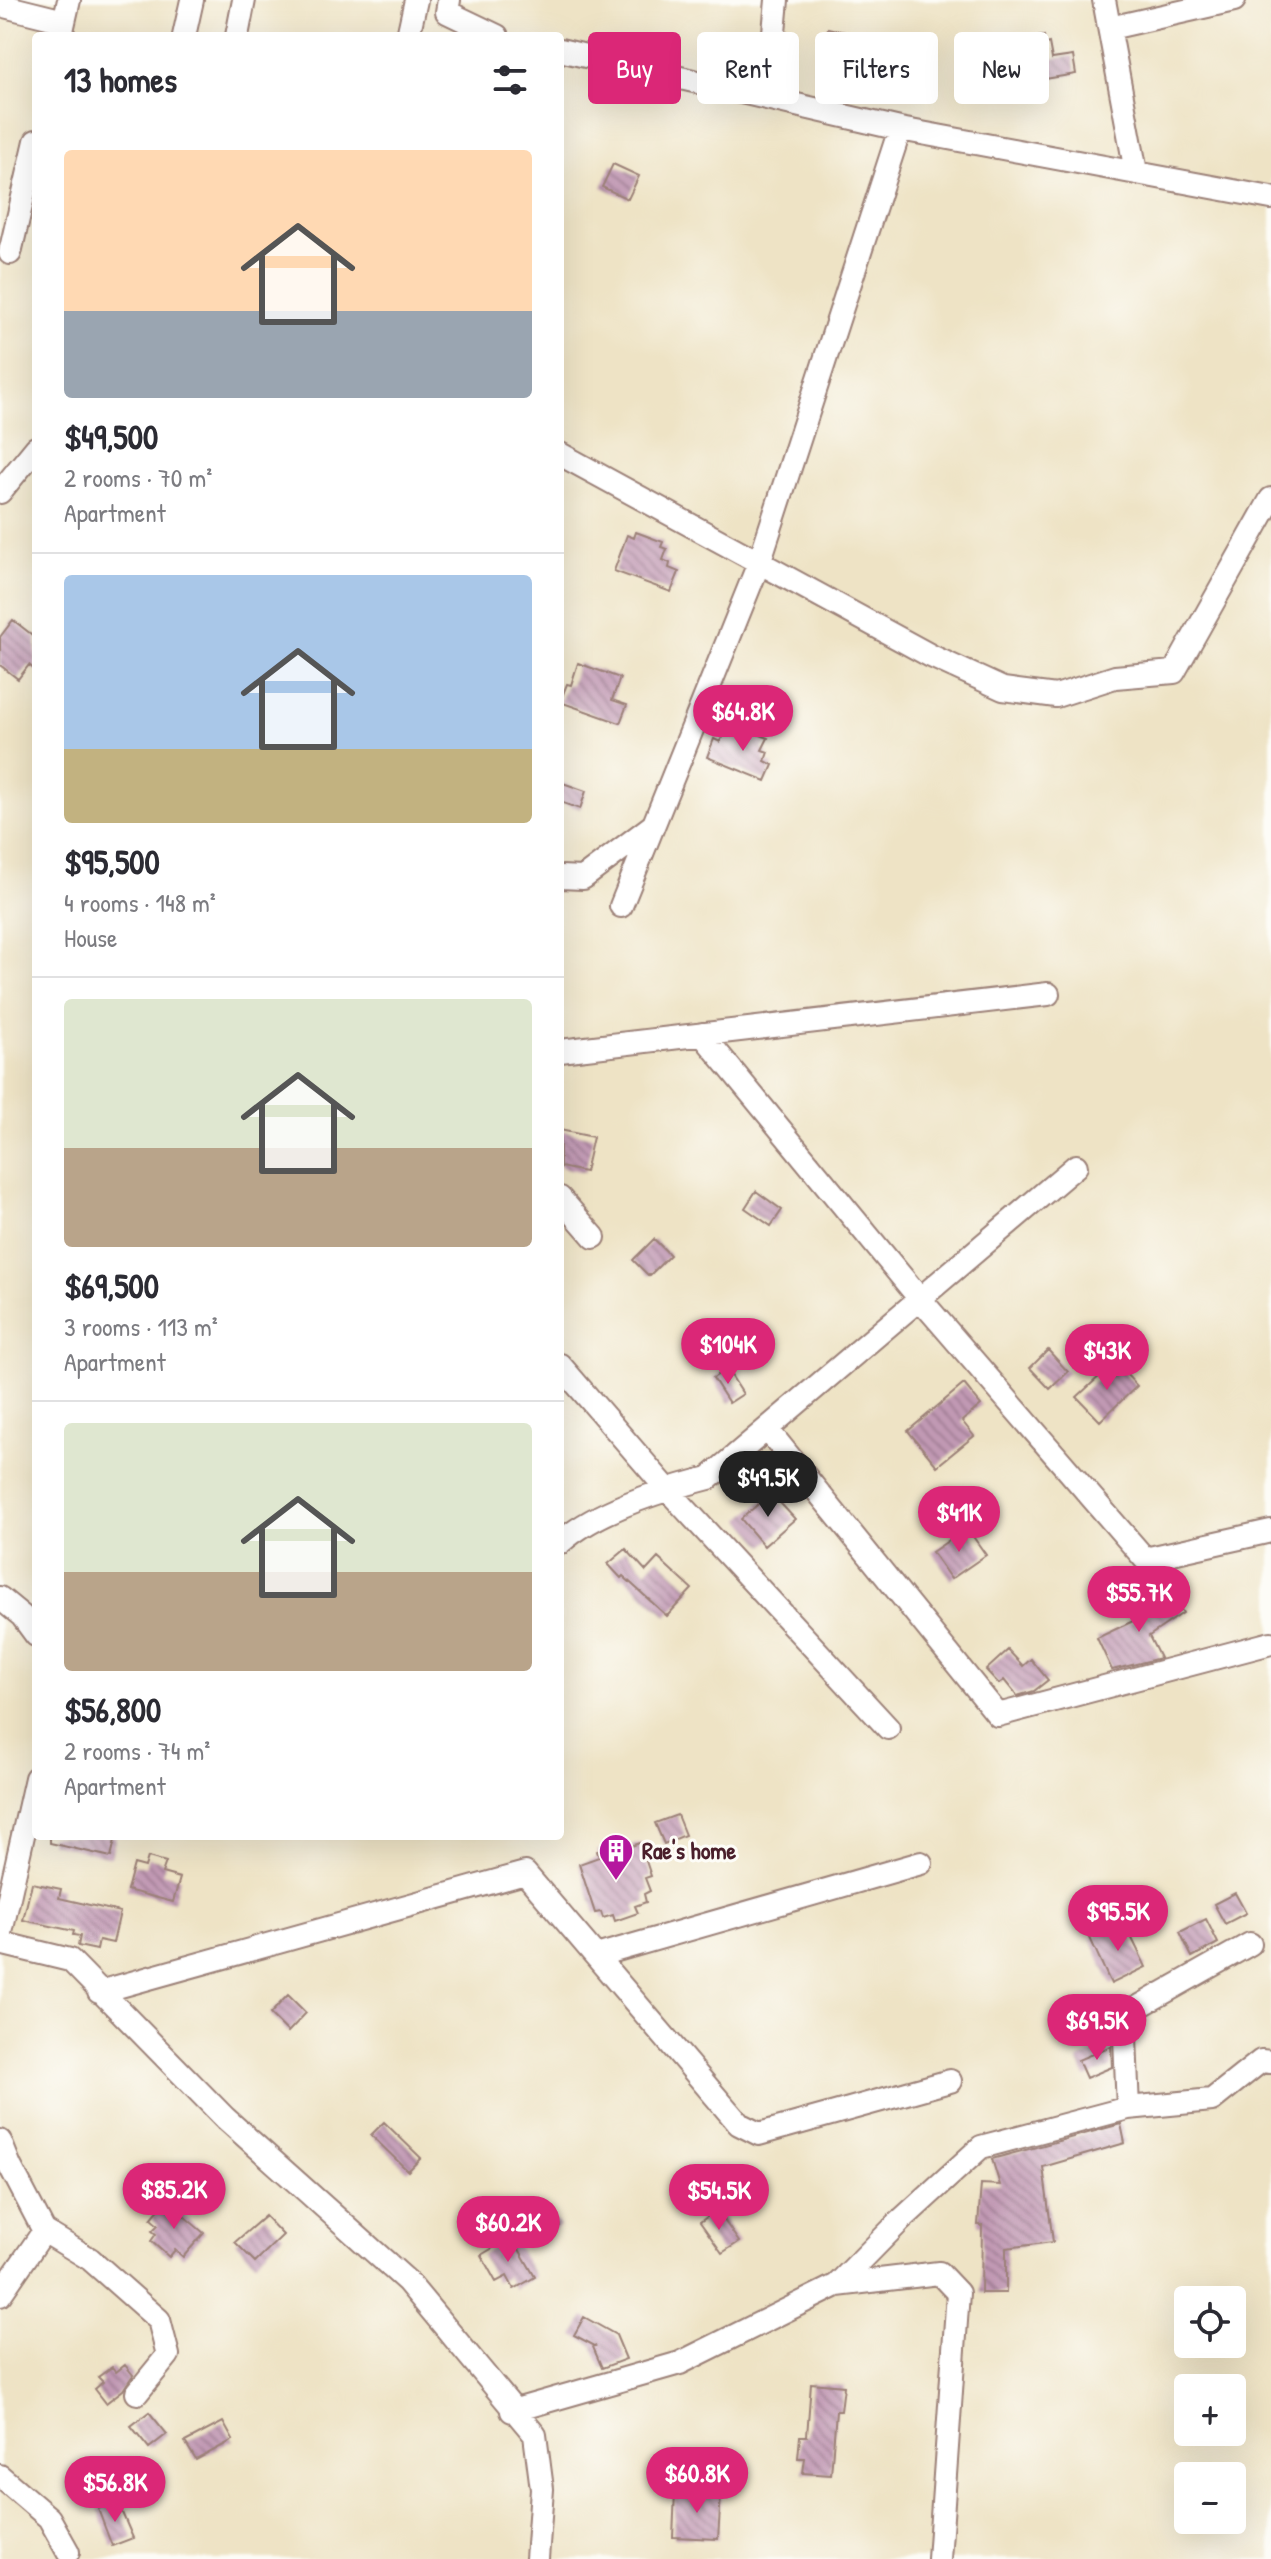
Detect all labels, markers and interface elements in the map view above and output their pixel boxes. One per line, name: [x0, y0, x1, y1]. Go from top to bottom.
chip: Buy: [588, 32, 681, 104]
chip: Rent: [697, 32, 799, 104]
chip: Filters: [815, 32, 938, 104]
chip: New: [954, 32, 1049, 104]
text: 13 homes: [64, 57, 177, 103]
icon: filters: [488, 58, 532, 102]
icon: home: [226, 202, 370, 346]
text: $49,500: [64, 414, 158, 460]
text: 2 rooms · 70 m²: [64, 460, 212, 495]
text: Apartment: [64, 495, 166, 530]
icon: home: [226, 627, 370, 771]
pin: $64.8K: [678, 685, 808, 753]
text: $64.8K: [711, 693, 775, 728]
text: $95,500: [64, 839, 160, 885]
text: 4 rooms · 148 m²: [64, 885, 216, 920]
text: House: [64, 920, 117, 955]
icon: home: [226, 1051, 370, 1195]
text: $69,500: [64, 1263, 159, 1309]
text: 3 rooms · 113 m²: [64, 1309, 218, 1344]
pin: $104K: [672, 1318, 784, 1386]
pin: $43K: [1060, 1324, 1154, 1392]
text: $104K: [699, 1326, 757, 1361]
text: $43K: [1083, 1332, 1131, 1367]
text: Apartment: [64, 1344, 166, 1379]
pin: $49.5K: [703, 1451, 833, 1519]
text: $49.5K: [737, 1459, 799, 1494]
icon: home: [226, 1475, 370, 1619]
pin: $41K: [912, 1486, 1006, 1554]
text: $41K: [936, 1494, 982, 1529]
pin: $55.7K: [1074, 1566, 1204, 1634]
text: $55.7K: [1105, 1574, 1173, 1609]
text: $56,800: [64, 1687, 161, 1733]
text: 2 rooms · 74 m²: [64, 1733, 210, 1768]
text: Apartment: [64, 1768, 166, 1803]
building icon: Rae's home: [597, 1832, 635, 1882]
place label: Rae's home: [642, 1834, 737, 1866]
pin: $95.5K: [1053, 1885, 1183, 1953]
text: $95.5K: [1086, 1893, 1150, 1928]
pin: $69.5K: [1032, 1994, 1162, 2062]
text: $69.5K: [1065, 2002, 1129, 2037]
pin: $85.2K: [109, 2163, 239, 2231]
pin: $54.5K: [654, 2164, 784, 2232]
text: $85.2K: [141, 2171, 207, 2206]
text: $54.5K: [687, 2172, 751, 2207]
pin: $60.2K: [443, 2196, 573, 2264]
text: $60.2K: [475, 2204, 541, 2239]
map controls: [1174, 2286, 1246, 2534]
button: locate: [1174, 2286, 1246, 2358]
button: +: [1174, 2374, 1246, 2446]
pin: $60.8K: [632, 2447, 762, 2515]
text: $60.8K: [664, 2455, 730, 2490]
pin: $56.8K: [50, 2456, 180, 2524]
button: −: [1174, 2462, 1246, 2534]
text: $56.8K: [83, 2464, 147, 2499]

